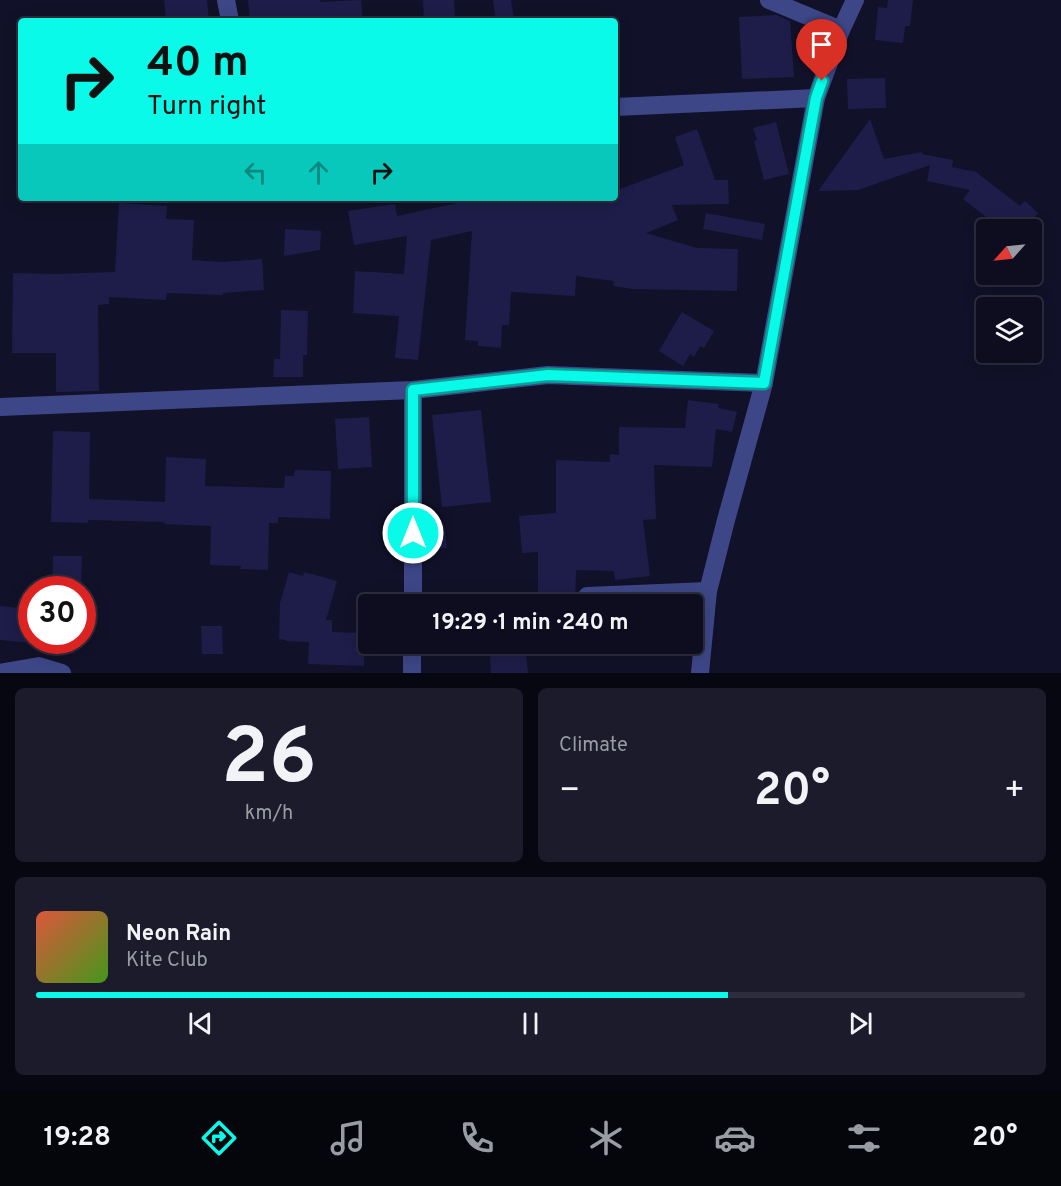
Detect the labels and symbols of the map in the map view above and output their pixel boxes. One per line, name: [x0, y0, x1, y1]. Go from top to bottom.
pin: [796, 19, 847, 81]
north arrow: [976, 219, 1042, 285]
position arrow: [381, 501, 445, 565]
speed limit sign: 30: [18, 576, 96, 654]

